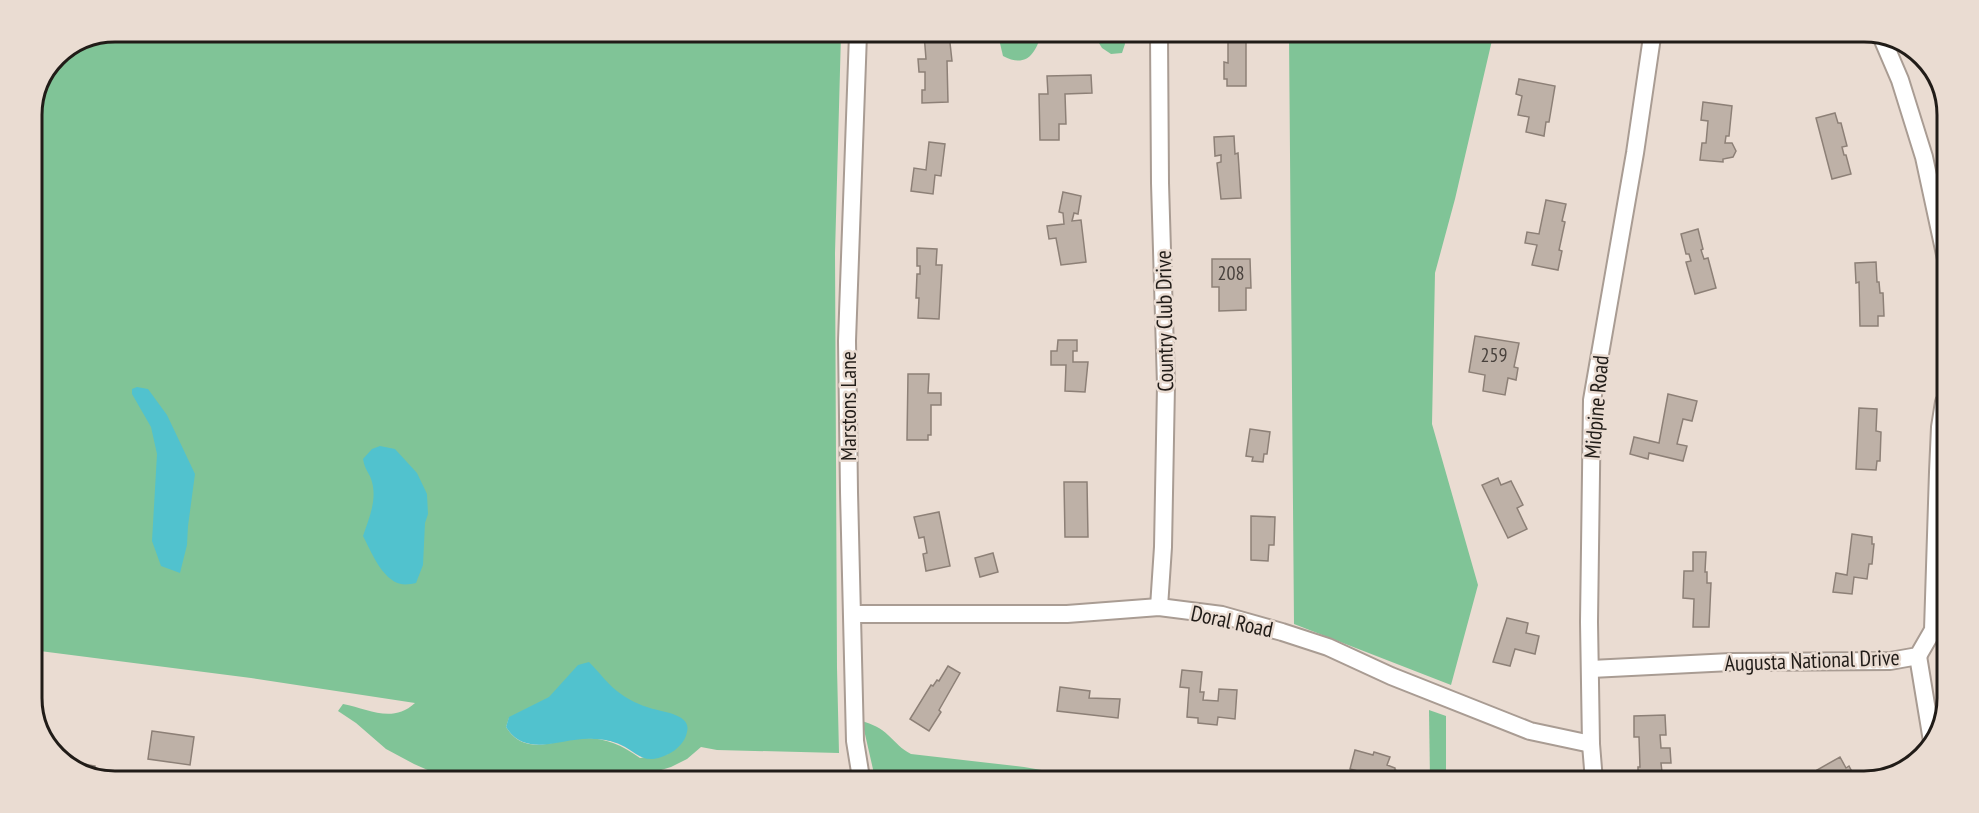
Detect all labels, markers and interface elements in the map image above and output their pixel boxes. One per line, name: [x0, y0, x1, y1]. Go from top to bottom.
street label: Country Club Drive: [1149, 250, 1179, 392]
house number: 208: [1218, 260, 1245, 286]
house number: 259: [1481, 342, 1508, 368]
street label: Marstons Lane: [834, 351, 862, 461]
street label: Midpine Road: [1578, 354, 1614, 460]
street label: Doral Road: [1188, 599, 1276, 643]
street label: Augusta National Drive: [1724, 643, 1900, 677]

